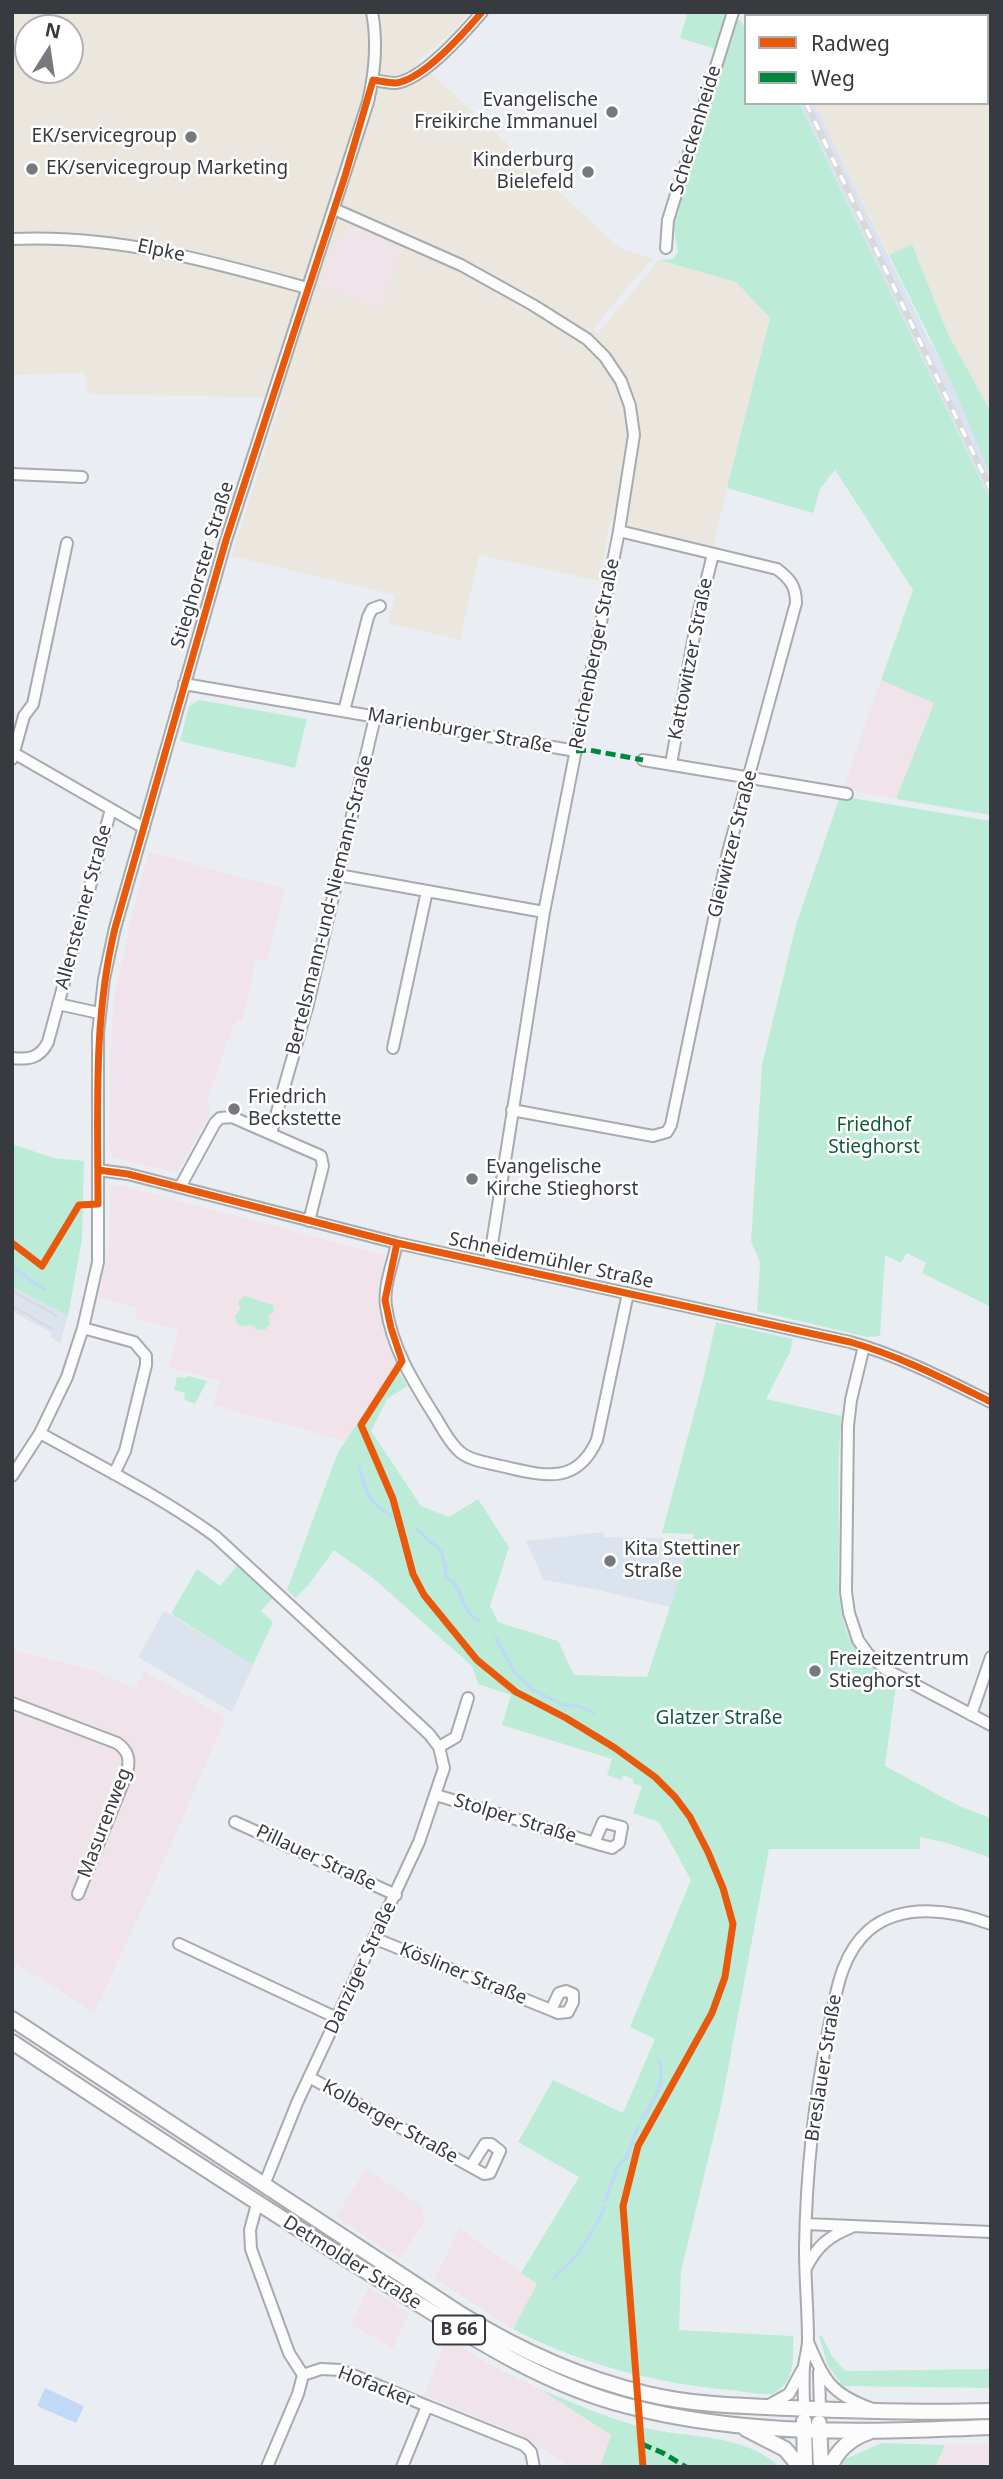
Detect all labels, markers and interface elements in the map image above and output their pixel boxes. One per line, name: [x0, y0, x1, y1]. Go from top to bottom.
north arrow: [14, 14, 84, 84]
legend: [744, 14, 989, 105]
text: N: [43, 16, 63, 45]
text: Radweg: [811, 29, 890, 57]
street label: Scheckenheide: [666, 63, 726, 197]
text: Weg: [811, 64, 855, 92]
place label: Evangelische Freikirche Immanuel: [414, 90, 598, 134]
marker: Evangelische Freikirche Immanuel: [604, 104, 620, 120]
place label: EK/servicegroup: [31, 126, 177, 148]
marker: EK/servicegroup: [183, 129, 199, 145]
place label: Kinderburg Bielefeld: [473, 150, 574, 194]
place label: EK/servicegroup Marketing: [46, 158, 288, 180]
marker: EK/servicegroup Marketing: [24, 161, 40, 177]
marker: Kinderburg Bielefeld: [580, 164, 596, 180]
street label: Elpke: [135, 235, 187, 267]
street label: Stieghorster Straße: [167, 479, 239, 651]
street label: Reichenberger Straße: [565, 557, 625, 751]
street label: Kattowitzer Straße: [664, 576, 718, 742]
street label: Marienburger Straße: [366, 703, 554, 759]
street label: Bertelsmann-und-Niemann-Straße: [282, 753, 378, 1057]
street label: Gleiwitzer Straße: [704, 768, 762, 920]
street label: Allensteiner Straße: [51, 822, 117, 992]
place label: Friedrich Beckstette: [248, 1087, 341, 1131]
marker: Friedrich Beckstette: [226, 1101, 242, 1117]
park label: Friedhof Stieghorst: [828, 1115, 920, 1159]
place label: Evangelische Kirche Stieghorst: [486, 1157, 638, 1201]
marker: Evangelische Kirche Stieghorst: [464, 1171, 480, 1187]
street label: Schneidemühler Straße: [446, 1228, 656, 1294]
place label: Kita Stettiner Straße: [624, 1539, 740, 1583]
marker: Kita Stettiner Straße: [602, 1553, 618, 1569]
place label: Freizeitzentrum Stieghorst: [829, 1649, 969, 1693]
marker: Freizeitzentrum Stieghorst: [807, 1663, 823, 1679]
park label: Glatzer Straße: [656, 1708, 782, 1730]
street label: Masurenweg: [74, 1765, 136, 1881]
street label: Stolper Straße: [451, 1790, 579, 1848]
street label: Pillauer Straße: [252, 1820, 380, 1896]
street label: Danziger Straße: [320, 1898, 402, 2038]
street label: Kösliner Straße: [396, 1938, 530, 2010]
street label: Breslauer Straße: [801, 1993, 847, 2143]
street label: Kolberger Straße: [318, 2075, 462, 2169]
street label: Detmolder Straße: [279, 2211, 425, 2315]
road number: B 66: [433, 2316, 485, 2344]
street label: Hofacker: [334, 2362, 418, 2412]

